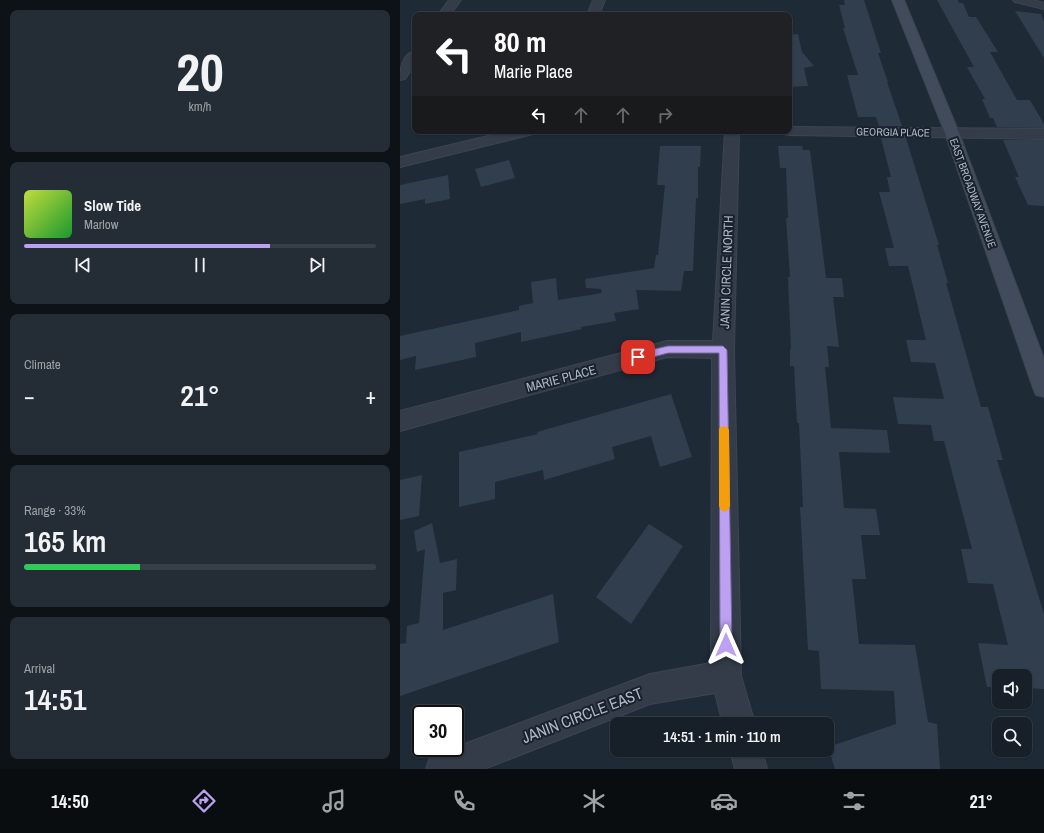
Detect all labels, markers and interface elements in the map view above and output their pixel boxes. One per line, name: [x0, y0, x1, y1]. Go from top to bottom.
text: 80 m: [494, 23, 546, 61]
icon: left: [428, 28, 480, 80]
text: 20: [176, 37, 224, 107]
text: Marie Place: [494, 59, 573, 84]
text: km/h: [188, 98, 212, 115]
icon: left: [528, 104, 550, 126]
icon: ahead: [570, 104, 592, 126]
icon: ahead: [612, 104, 634, 126]
icon: right: [654, 104, 676, 126]
street label: GEORGIA PLACE: [856, 124, 930, 140]
street label: EAST BROADWAY AVENUE: [947, 136, 999, 250]
text: Slow Tide: [84, 195, 141, 216]
street label: JANIN CIRCLE NORTH: [716, 215, 737, 329]
text: Marlow: [84, 216, 118, 233]
icon: previous: [72, 254, 94, 276]
icon: pause: [189, 254, 211, 276]
icon: next: [306, 254, 328, 276]
pin: [621, 340, 655, 374]
icon: arrive: [627, 346, 649, 368]
text: Climate: [24, 356, 61, 373]
street label: MARIE PLACE: [524, 361, 598, 396]
text: 21°: [180, 375, 220, 415]
text: −: [24, 381, 35, 411]
text: +: [365, 381, 376, 411]
text: Range · 33%: [24, 502, 86, 519]
text: 165 km: [24, 521, 106, 561]
position arrow: [705, 624, 747, 666]
text: Arrival: [24, 660, 55, 677]
map controls: [992, 669, 1032, 757]
button: sound: [992, 669, 1032, 709]
text: 14:51: [24, 679, 86, 719]
street label: JANIN CIRCLE EAST: [518, 682, 646, 748]
speed limit sign: 30: [412, 705, 464, 757]
button: search: [992, 717, 1032, 757]
text: 14:51 · 1 min · 110 m: [663, 726, 781, 747]
icon: directions: [190, 787, 218, 815]
icon: music: [320, 787, 348, 815]
icon: phone: [450, 787, 478, 815]
icon: climate: [580, 787, 608, 815]
icon: car: [710, 787, 738, 815]
icon: filters: [840, 787, 868, 815]
text: 14:50: [51, 789, 89, 814]
text: 21°: [969, 789, 993, 814]

